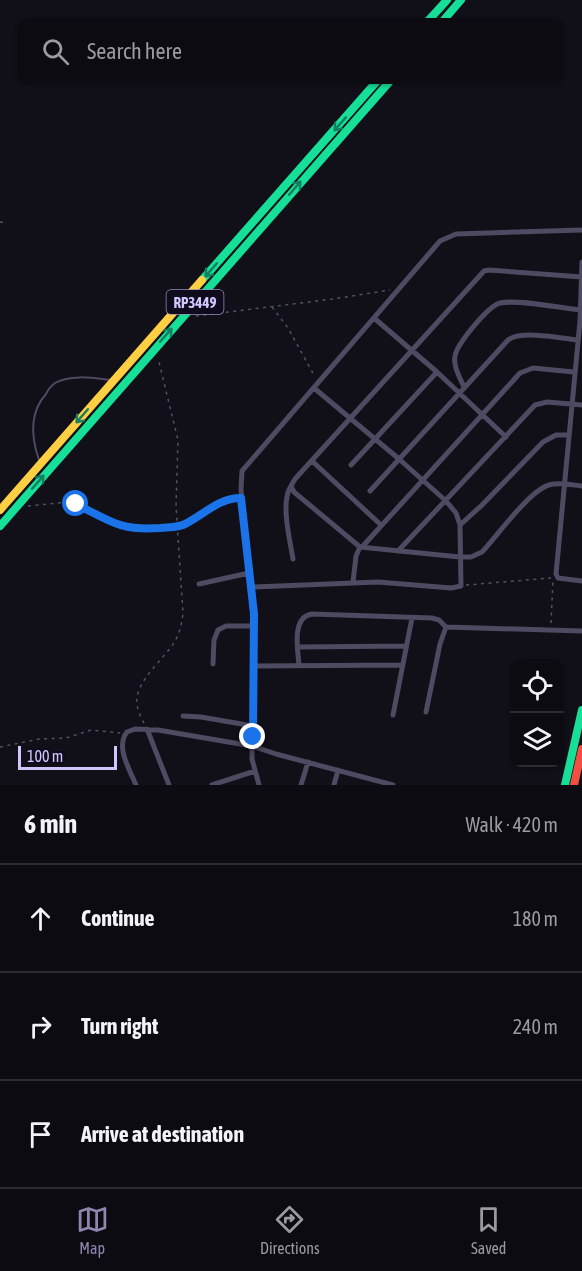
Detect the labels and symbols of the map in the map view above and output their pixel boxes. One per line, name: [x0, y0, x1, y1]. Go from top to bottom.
one-way arrow: [333, 115, 347, 131]
one-way arrow: [288, 181, 302, 196]
one-way arrow: [204, 262, 218, 277]
road number: RP3449: [166, 290, 224, 314]
one-way arrow: [159, 328, 173, 343]
one-way arrow: [75, 408, 89, 423]
one-way arrow: [31, 475, 45, 490]
route start: [62, 490, 88, 516]
route end: [239, 723, 265, 749]
scale bar: [18, 743, 117, 770]

